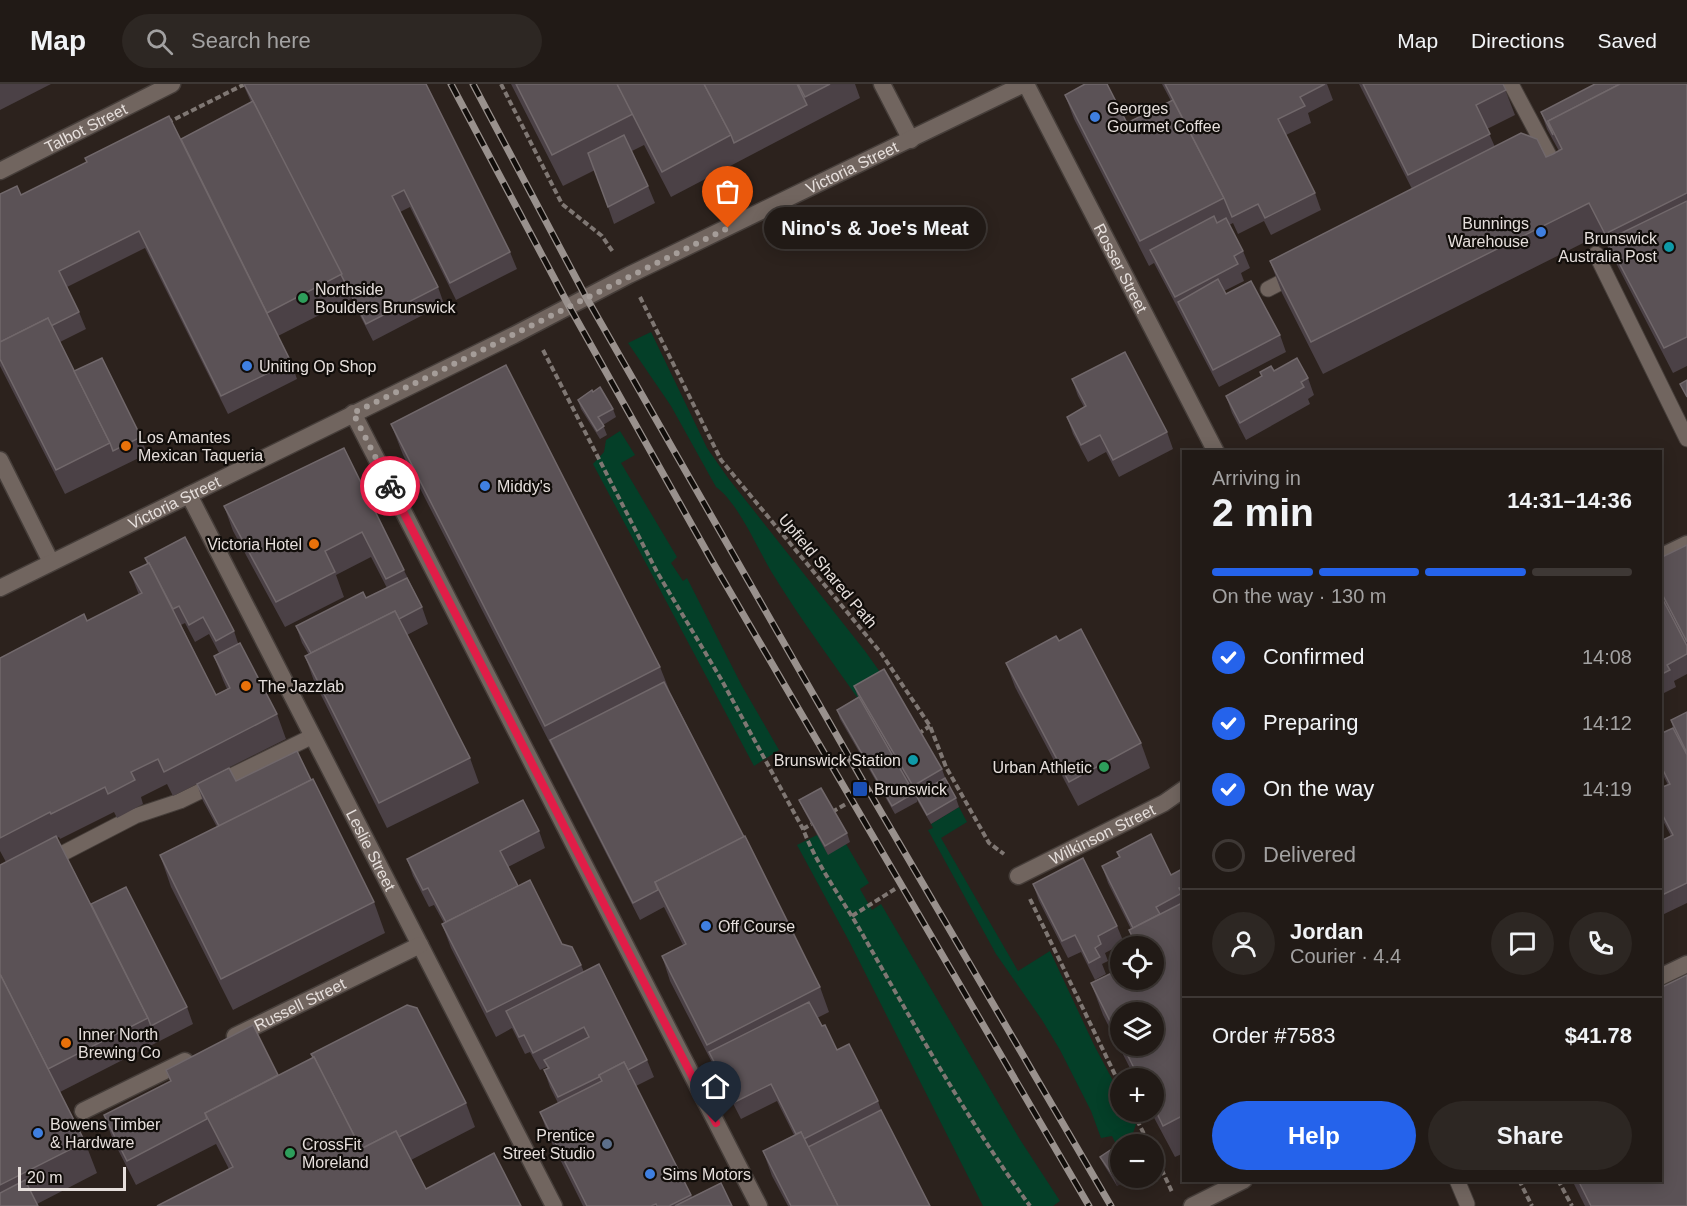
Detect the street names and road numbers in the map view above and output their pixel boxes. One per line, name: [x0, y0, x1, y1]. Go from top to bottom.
street label: Talbot Street: [42, 100, 130, 156]
street label: Victoria Street: [803, 138, 901, 197]
street label: Rosser Street: [1091, 221, 1151, 316]
street label: Victoria Street: [125, 472, 223, 532]
street label: Upfield Shared Path: [775, 511, 881, 631]
street label: Wilkinson Street: [1047, 800, 1158, 867]
street label: Leslie Street: [343, 806, 399, 894]
street label: Russell Street: [251, 974, 349, 1034]

